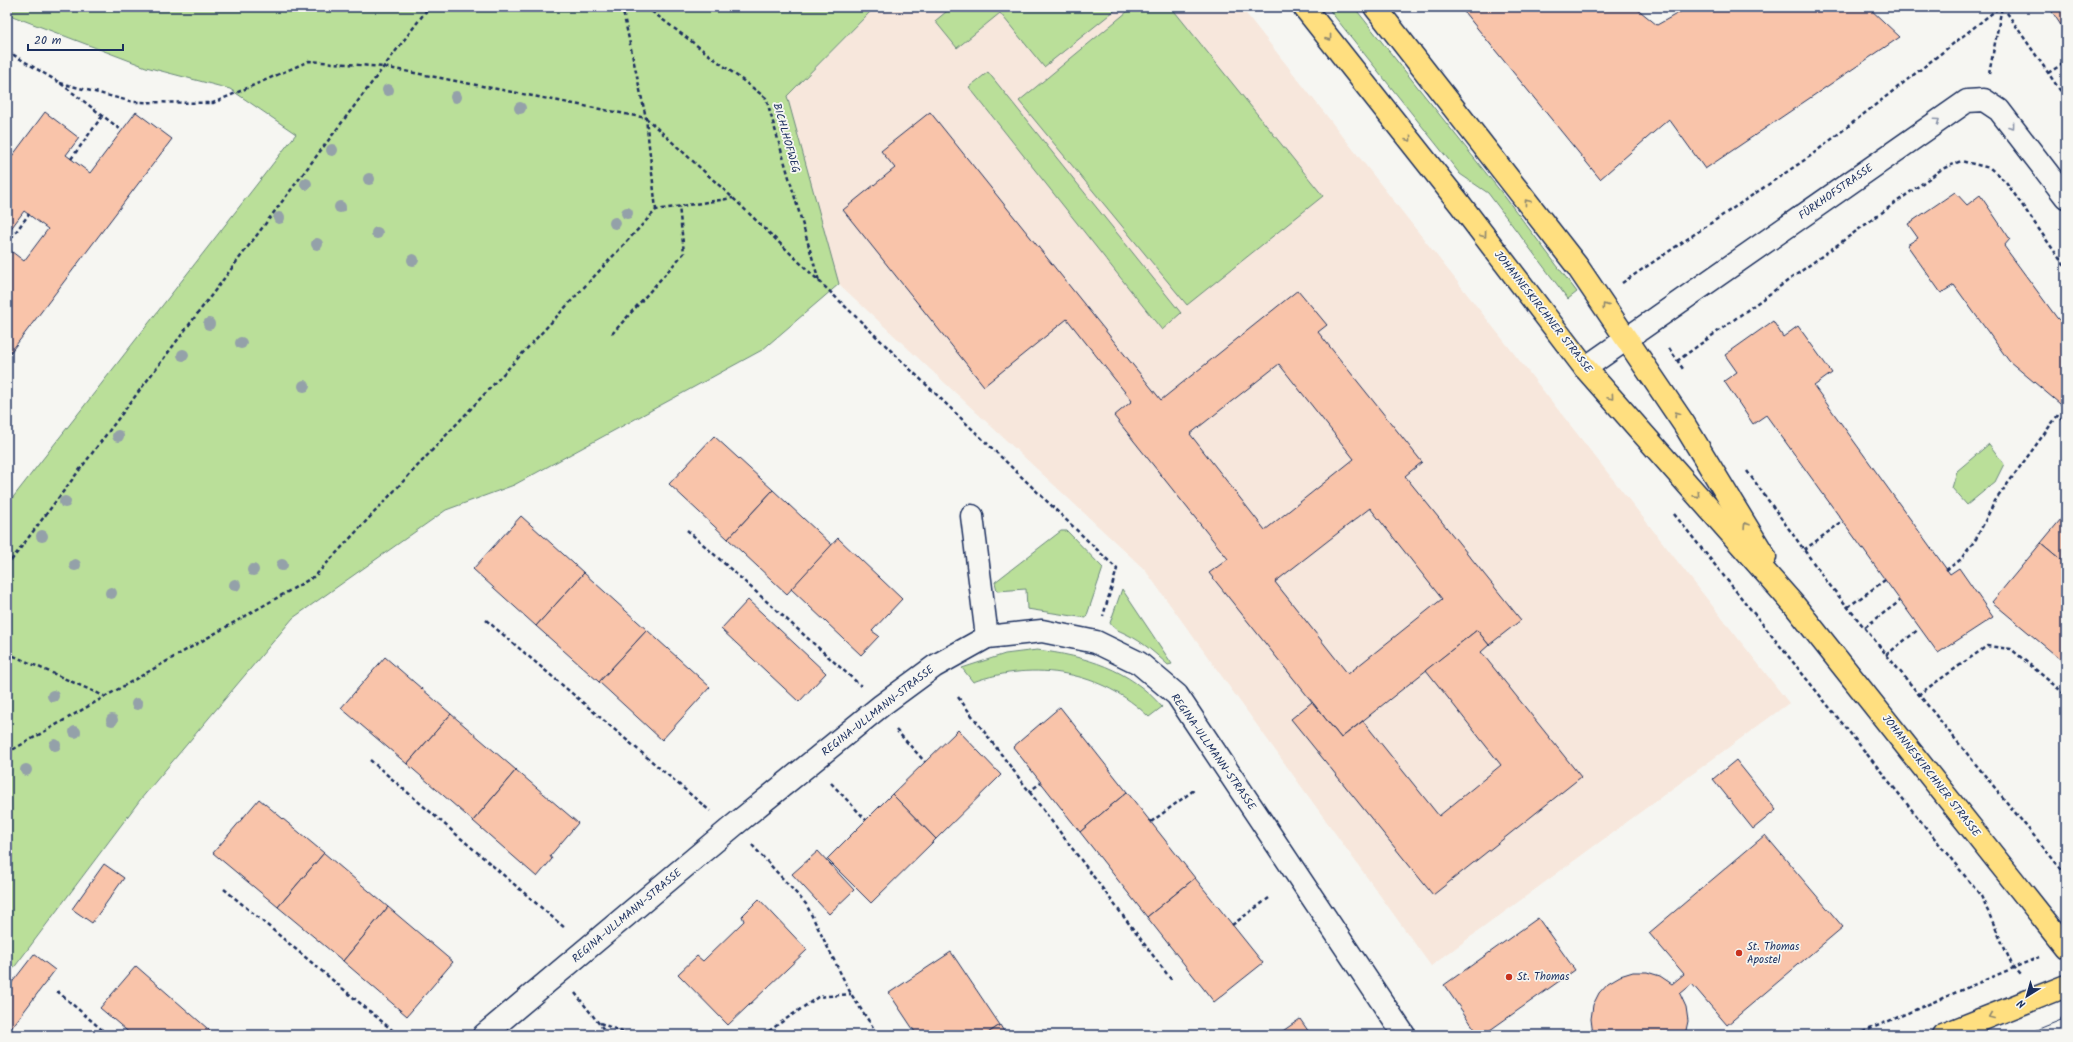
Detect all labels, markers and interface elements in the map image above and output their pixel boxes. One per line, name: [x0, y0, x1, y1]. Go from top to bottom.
scale bar: [28, 26, 123, 52]
text: 20 m: [34, 31, 62, 50]
one-way arrow: [1324, 33, 1331, 40]
street label: BICHLHOFWEG: [767, 101, 805, 175]
one-way arrow: [1933, 119, 1940, 126]
one-way arrow: [2007, 122, 2014, 129]
one-way arrow: [1405, 135, 1412, 142]
street label: FÜRKHOFSTRASSE: [1795, 159, 1878, 225]
one-way arrow: [1525, 200, 1532, 207]
one-way arrow: [1479, 230, 1486, 237]
street label: JOHANNESKIRCHNER STRASSE: [1489, 247, 1597, 378]
one-way arrow: [1603, 304, 1610, 311]
one-way arrow: [1606, 393, 1613, 400]
one-way arrow: [1674, 411, 1682, 418]
one-way arrow: [1692, 490, 1699, 498]
one-way arrow: [1743, 522, 1750, 529]
street label: REGINA-ULLMANN-STRASSE: [818, 661, 939, 761]
street label: REGINA-ULLMANN-STRASSE: [1166, 690, 1261, 815]
street label: JOHANNESKIRCHNER STRASSE: [1877, 711, 1985, 842]
street label: REGINA-ULLMANN-STRASSE: [568, 864, 686, 968]
place label: St. Thomas Apostel: [1747, 938, 1800, 969]
marker: St. Thomas Apostel: [1734, 948, 1744, 958]
place label: St. Thomas: [1517, 968, 1570, 986]
marker: St. Thomas: [1504, 972, 1514, 982]
north arrow: [2007, 976, 2047, 1016]
text: N: [2013, 994, 2030, 1012]
one-way arrow: [1987, 1011, 1994, 1019]

